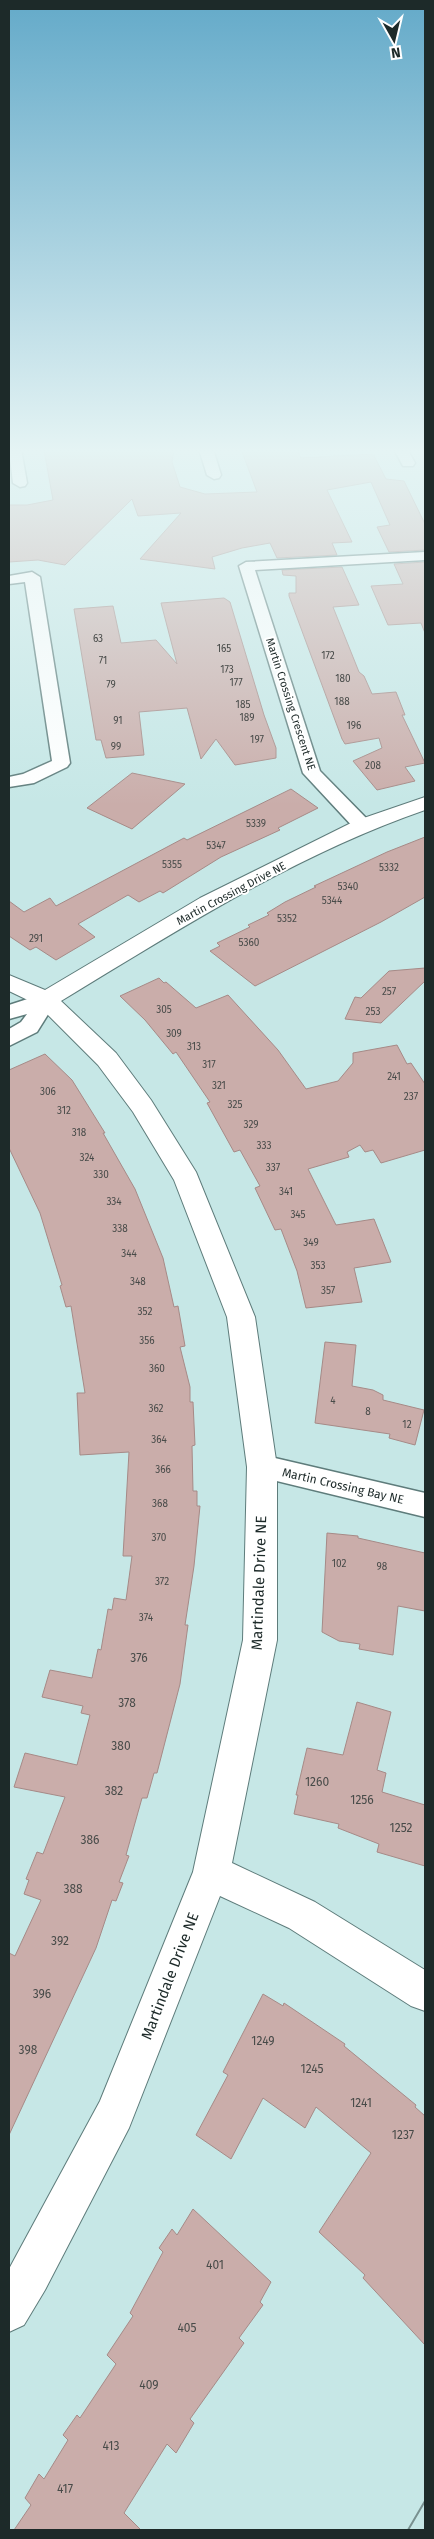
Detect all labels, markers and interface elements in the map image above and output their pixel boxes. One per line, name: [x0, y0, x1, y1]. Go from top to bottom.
north arrow: [369, 15, 419, 65]
text: N: [390, 43, 402, 61]
house number: 63: [93, 633, 103, 645]
street label: Martin Crossing Crescent NE: [263, 636, 318, 772]
house number: 165: [217, 643, 231, 655]
house number: 172: [321, 650, 335, 662]
house number: 71: [99, 655, 107, 667]
house number: 173: [220, 664, 234, 676]
house number: 180: [335, 673, 351, 685]
house number: 177: [229, 677, 243, 689]
house number: 79: [106, 679, 116, 691]
house number: 188: [334, 696, 350, 708]
house number: 185: [236, 699, 250, 711]
house number: 189: [240, 712, 254, 724]
house number: 91: [113, 715, 123, 727]
house number: 196: [347, 720, 361, 732]
house number: 197: [250, 734, 264, 746]
house number: 99: [111, 741, 121, 753]
house number: 208: [365, 760, 382, 772]
house number: 5339: [246, 818, 266, 830]
house number: 5347: [206, 840, 226, 852]
house number: 5355: [162, 859, 182, 871]
street label: Martin Crossing Drive NE: [174, 859, 288, 928]
house number: 5332: [379, 862, 399, 874]
house number: 5340: [338, 881, 359, 893]
house number: 5344: [322, 895, 343, 907]
house number: 5352: [277, 913, 297, 925]
house number: 291: [29, 933, 43, 945]
house number: 5360: [239, 937, 260, 949]
house number: 257: [382, 986, 397, 998]
house number: 305: [156, 1004, 172, 1016]
house number: 253: [366, 1006, 380, 1018]
house number: 309: [166, 1028, 182, 1040]
house number: 313: [187, 1041, 201, 1053]
house number: 317: [202, 1059, 216, 1071]
house number: 241: [387, 1071, 401, 1083]
house number: 321: [212, 1080, 226, 1092]
house number: 306: [40, 1086, 56, 1098]
house number: 237: [404, 1091, 419, 1103]
house number: 325: [228, 1099, 242, 1111]
house number: 312: [57, 1105, 71, 1117]
house number: 329: [244, 1119, 259, 1131]
house number: 318: [72, 1127, 87, 1139]
house number: 333: [257, 1140, 271, 1152]
house number: 324: [80, 1152, 95, 1164]
house number: 337: [266, 1162, 281, 1174]
house number: 330: [93, 1169, 109, 1181]
house number: 341: [279, 1186, 293, 1198]
house number: 334: [106, 1196, 122, 1208]
house number: 345: [290, 1209, 306, 1221]
house number: 338: [112, 1223, 128, 1235]
house number: 349: [303, 1237, 319, 1249]
house number: 344: [121, 1248, 137, 1260]
house number: 353: [311, 1260, 325, 1272]
house number: 348: [130, 1276, 146, 1288]
house number: 357: [321, 1285, 336, 1297]
house number: 352: [138, 1306, 152, 1318]
house number: 356: [139, 1335, 155, 1347]
house number: 360: [149, 1363, 165, 1375]
house number: 4: [330, 1395, 336, 1407]
house number: 362: [148, 1403, 164, 1415]
house number: 8: [365, 1406, 371, 1418]
house number: 12: [402, 1419, 412, 1431]
house number: 364: [151, 1434, 167, 1446]
house number: 366: [155, 1464, 171, 1476]
street label: Martin Crossing Bay NE: [281, 1465, 405, 1507]
house number: 368: [152, 1498, 168, 1510]
street label: Martindale Drive NE: [248, 1515, 270, 1651]
house number: 370: [152, 1532, 167, 1544]
house number: 102: [332, 1558, 346, 1570]
house number: 98: [377, 1561, 388, 1573]
house number: 372: [155, 1576, 169, 1588]
house number: 374: [139, 1612, 154, 1624]
house number: 376: [130, 1651, 148, 1665]
house number: 378: [118, 1696, 136, 1710]
house number: 380: [111, 1739, 131, 1753]
house number: 1260: [305, 1775, 329, 1789]
house number: 382: [105, 1784, 123, 1798]
house number: 1256: [350, 1793, 374, 1807]
house number: 1252: [390, 1821, 413, 1835]
house number: 386: [81, 1833, 100, 1847]
house number: 388: [63, 1882, 83, 1896]
street label: Martindale Drive NE: [137, 1910, 203, 2042]
house number: 392: [51, 1934, 69, 1948]
house number: 396: [33, 1987, 51, 2001]
house number: 1249: [251, 2034, 275, 2048]
house number: 398: [19, 2043, 38, 2057]
house number: 1245: [300, 2062, 324, 2076]
house number: 1241: [350, 2096, 372, 2110]
house number: 1237: [392, 2128, 414, 2142]
house number: 401: [206, 2258, 224, 2272]
house number: 405: [177, 2321, 197, 2335]
house number: 409: [139, 2378, 159, 2392]
house number: 413: [103, 2439, 119, 2453]
house number: 417: [57, 2482, 73, 2496]

